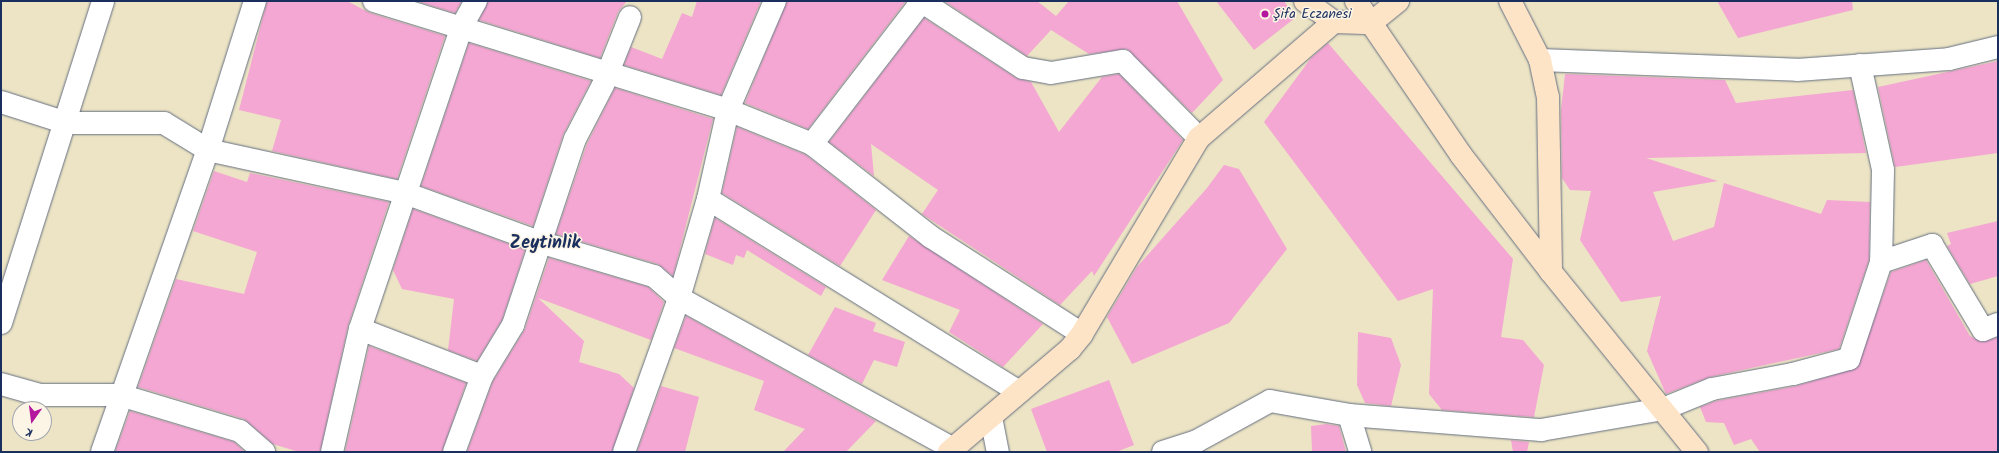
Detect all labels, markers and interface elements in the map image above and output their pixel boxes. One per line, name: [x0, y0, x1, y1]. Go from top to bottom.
place label: Şifa Eczanesi: [1273, 6, 1352, 22]
marker: Şifa Eczanesi: [1260, 9, 1270, 19]
district label: Zeytinlik: [510, 233, 580, 255]
north arrow: [12, 401, 52, 441]
text: K: [24, 422, 35, 441]

